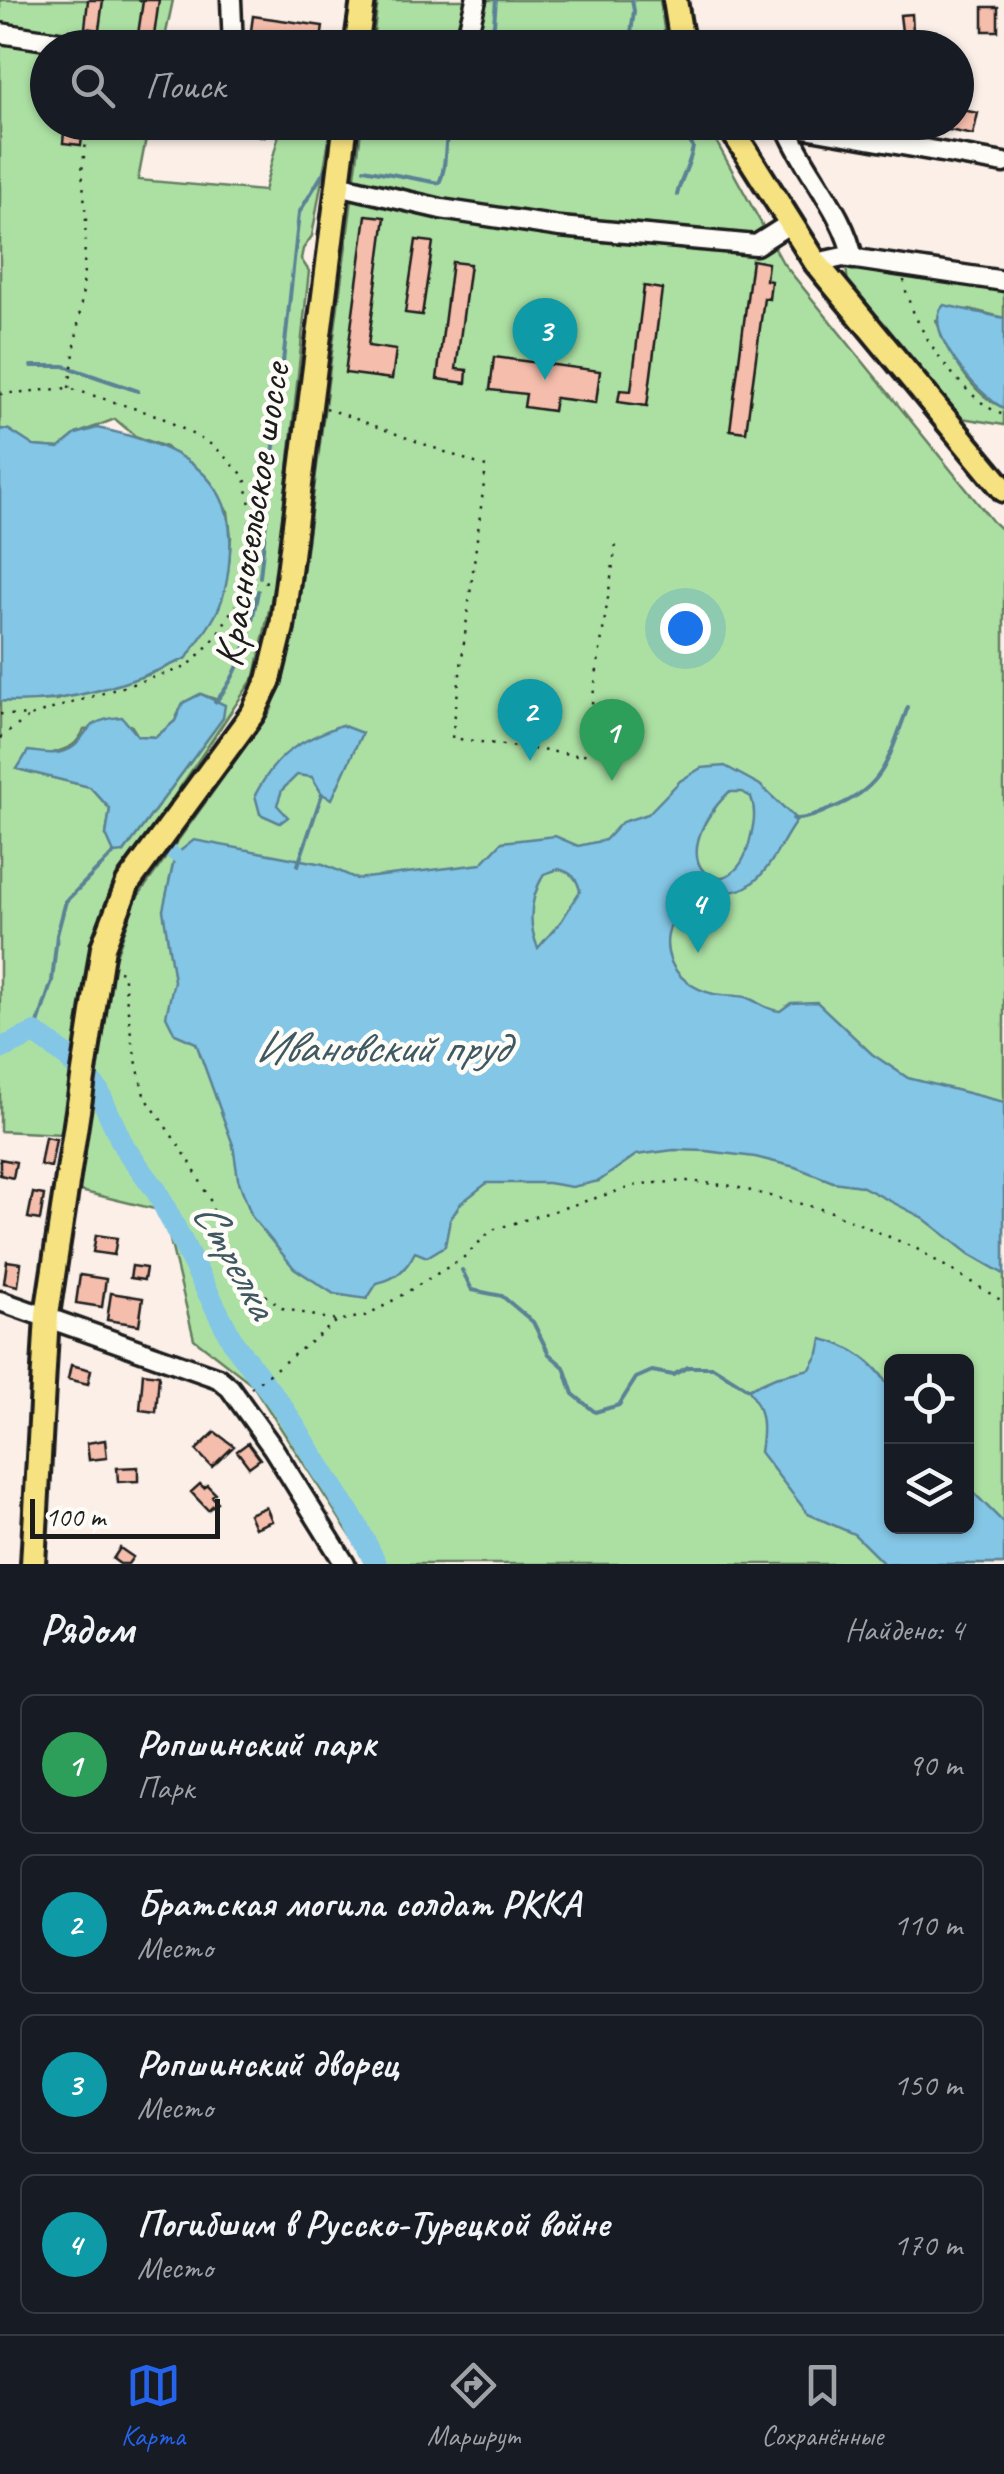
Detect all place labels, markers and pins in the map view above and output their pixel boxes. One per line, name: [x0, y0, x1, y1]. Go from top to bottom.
pin: 3: [512, 298, 578, 380]
pin: 2: [498, 678, 562, 761]
pin: 1: [580, 698, 644, 781]
pin: 4: [666, 870, 730, 953]

